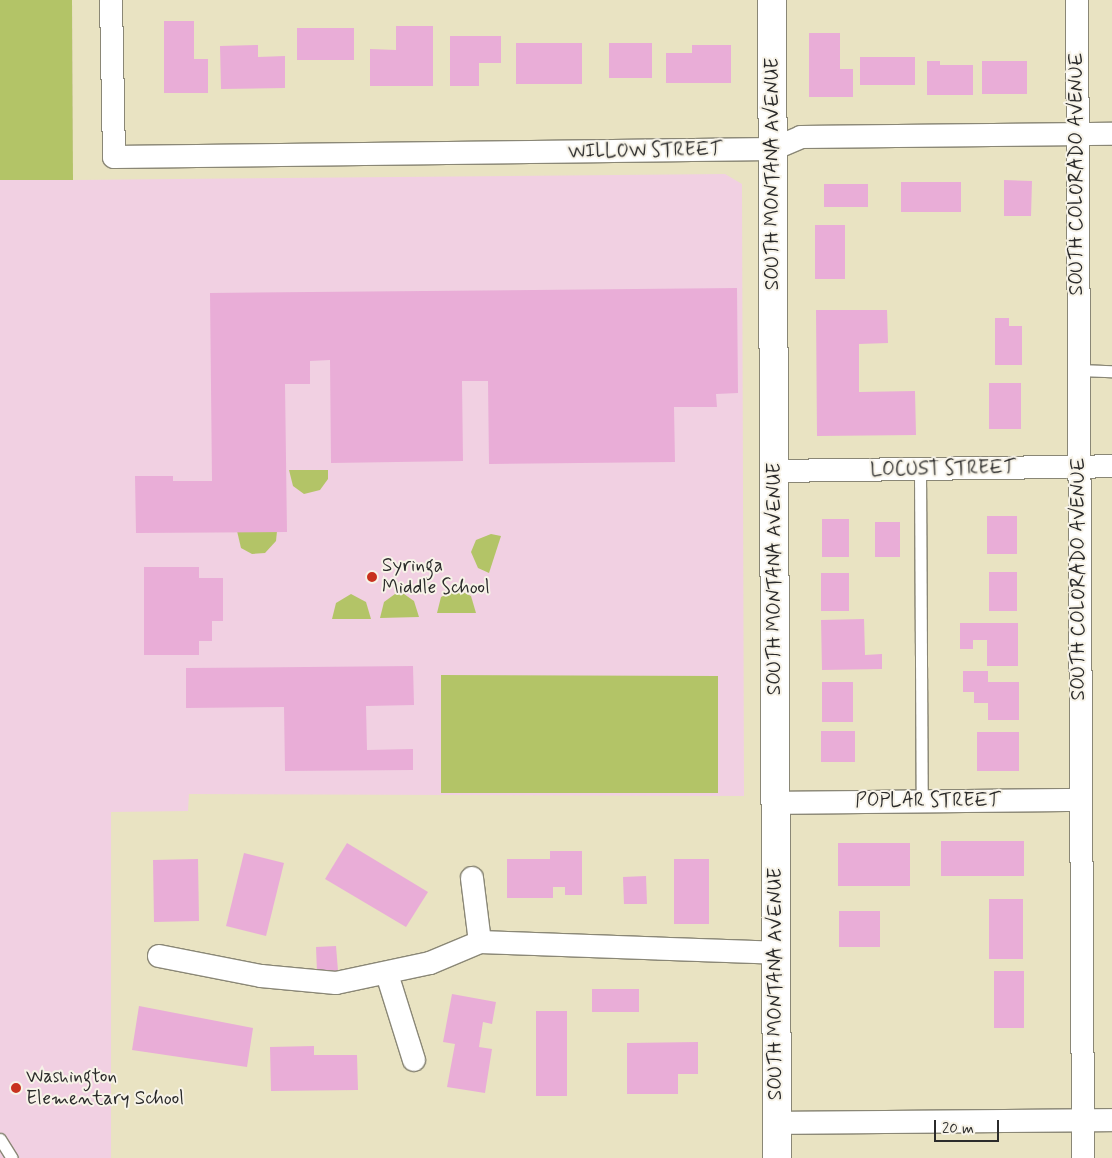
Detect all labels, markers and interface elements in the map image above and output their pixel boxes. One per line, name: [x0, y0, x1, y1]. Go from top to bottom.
street label: SOUTH COLORADO AVENUE: [1066, 53, 1088, 295]
street label: SOUTH MONTANA AVENUE: [762, 58, 784, 290]
street label: WILLOW STREET: [567, 138, 723, 164]
street label: LOCUST STREET: [870, 456, 1016, 482]
street label: SOUTH COLORADO AVENUE: [1068, 458, 1090, 700]
street label: SOUTH MONTANA AVENUE: [764, 463, 786, 695]
place label: Syringa Middle School: [382, 555, 491, 599]
marker: Syringa Middle School: [366, 571, 378, 583]
street label: POPLAR STREET: [855, 790, 1001, 812]
street label: SOUTH MONTANA AVENUE: [765, 868, 787, 1100]
place label: Washington Elementary School: [26, 1066, 184, 1110]
marker: Washington Elementary School: [10, 1082, 22, 1094]
scale bar: [937, 1110, 1002, 1142]
text: 20 m: [942, 1119, 974, 1139]

